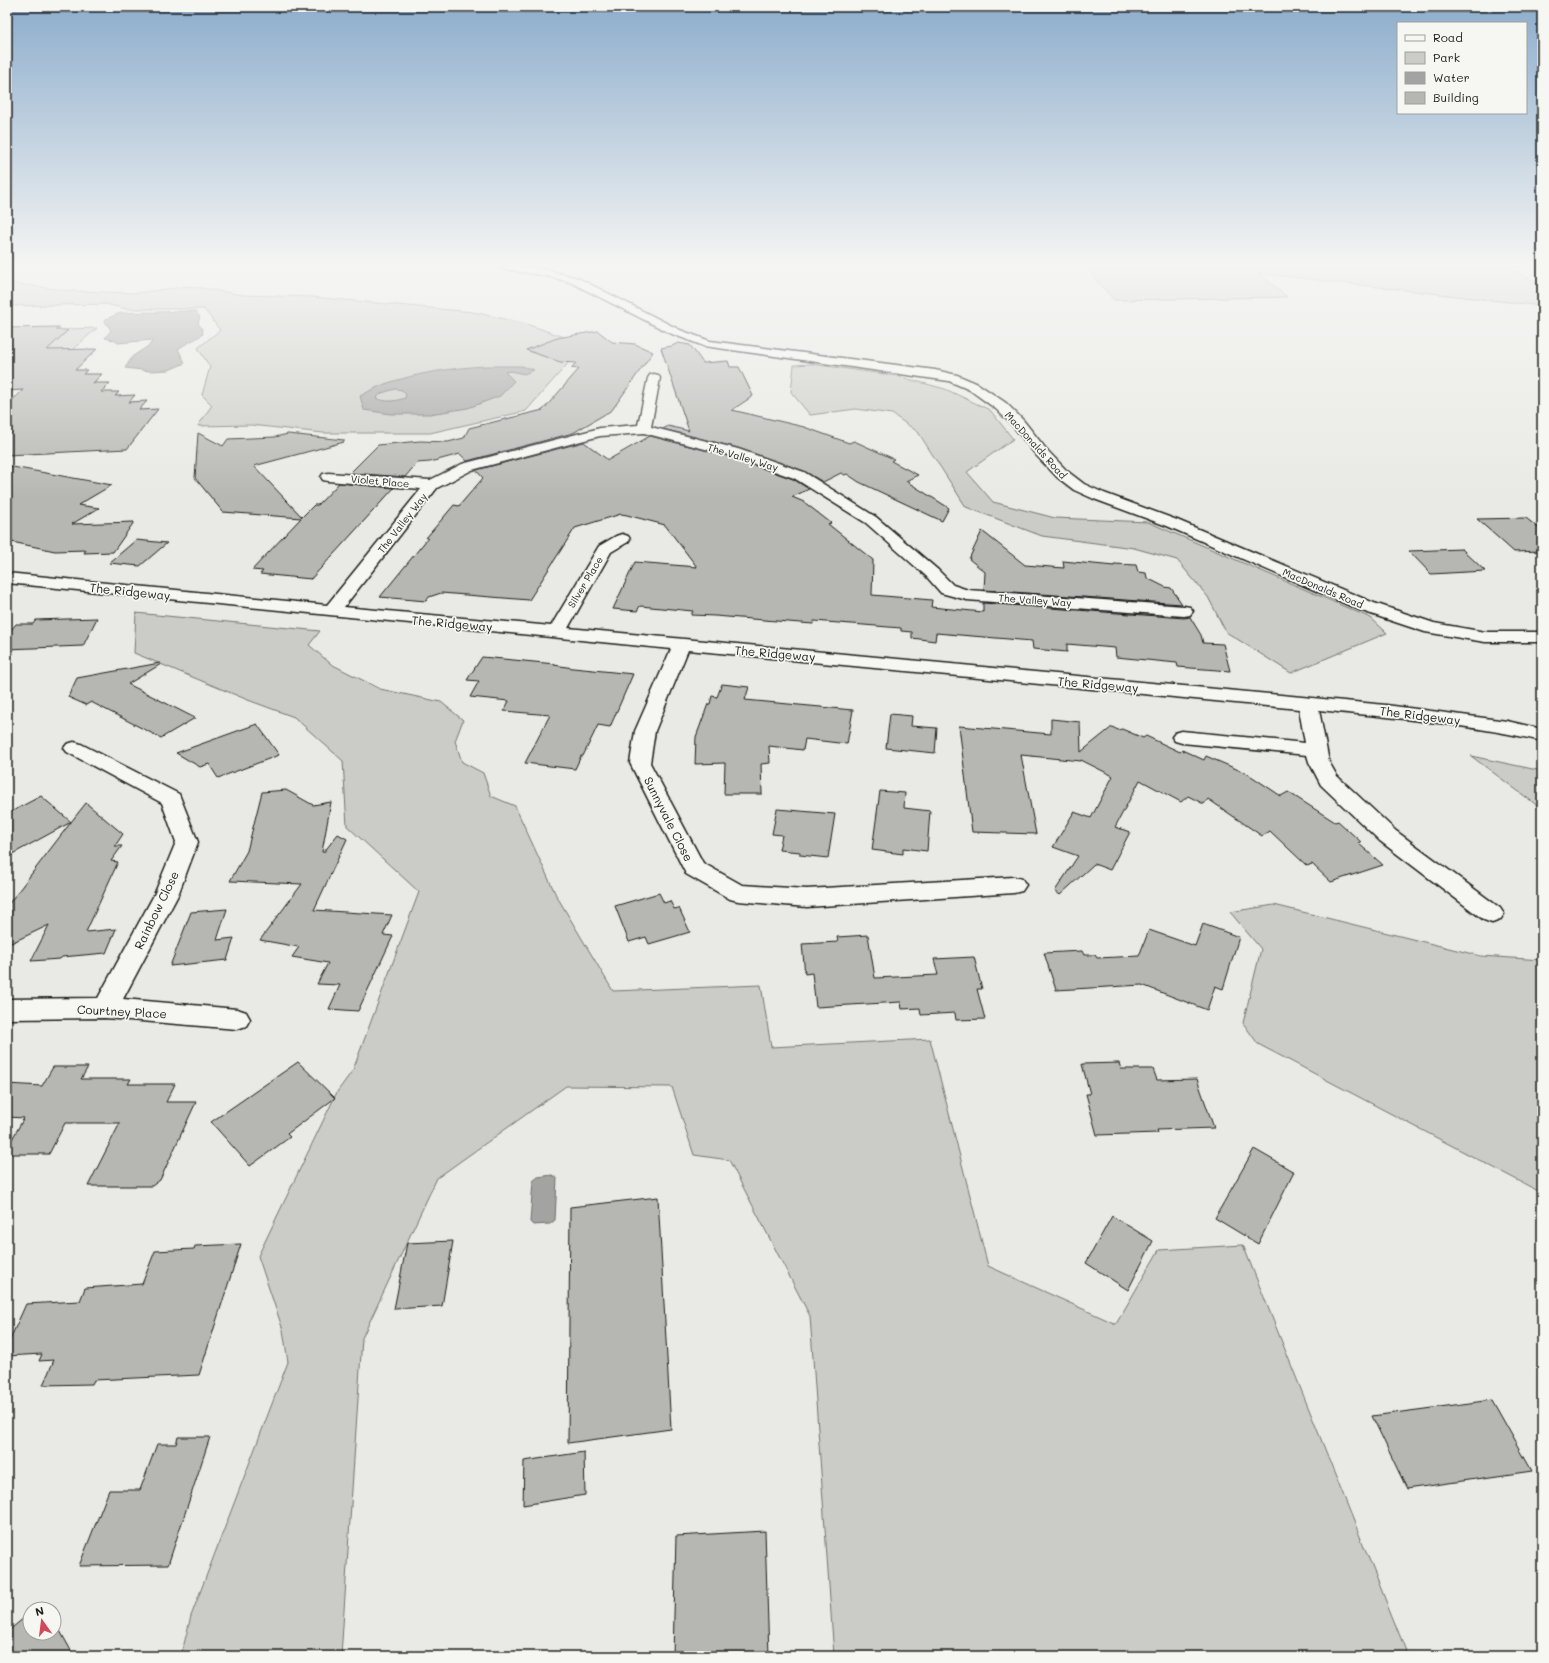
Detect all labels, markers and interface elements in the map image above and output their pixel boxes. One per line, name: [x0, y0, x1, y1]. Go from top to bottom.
legend: [1397, 22, 1527, 114]
text: Road: [1433, 29, 1463, 45]
text: Park: [1433, 49, 1460, 65]
text: Water: [1433, 69, 1470, 85]
text: Building: [1433, 89, 1479, 105]
street label: MacDonalds Road: [1002, 408, 1070, 482]
street label: The Valley Way: [706, 440, 780, 474]
street label: Violet Place: [350, 471, 410, 491]
street label: The Valley Way: [374, 490, 430, 556]
street label: Silver Place: [564, 554, 606, 610]
street label: MacDonalds Road: [1280, 565, 1366, 611]
street label: The Ridgeway: [89, 579, 171, 603]
street label: The Valley Way: [998, 590, 1072, 610]
street label: The Ridgeway: [411, 611, 493, 635]
street label: The Ridgeway: [734, 641, 816, 665]
street label: The Ridgeway: [1057, 672, 1139, 696]
street label: The Ridgeway: [1379, 702, 1461, 728]
street label: Sunnyvale Close: [641, 774, 697, 864]
street label: Rainbow Close: [130, 868, 182, 952]
street label: Courtney Place: [77, 1001, 167, 1021]
north arrow: [22, 1601, 62, 1641]
text: N: [34, 1603, 45, 1619]

